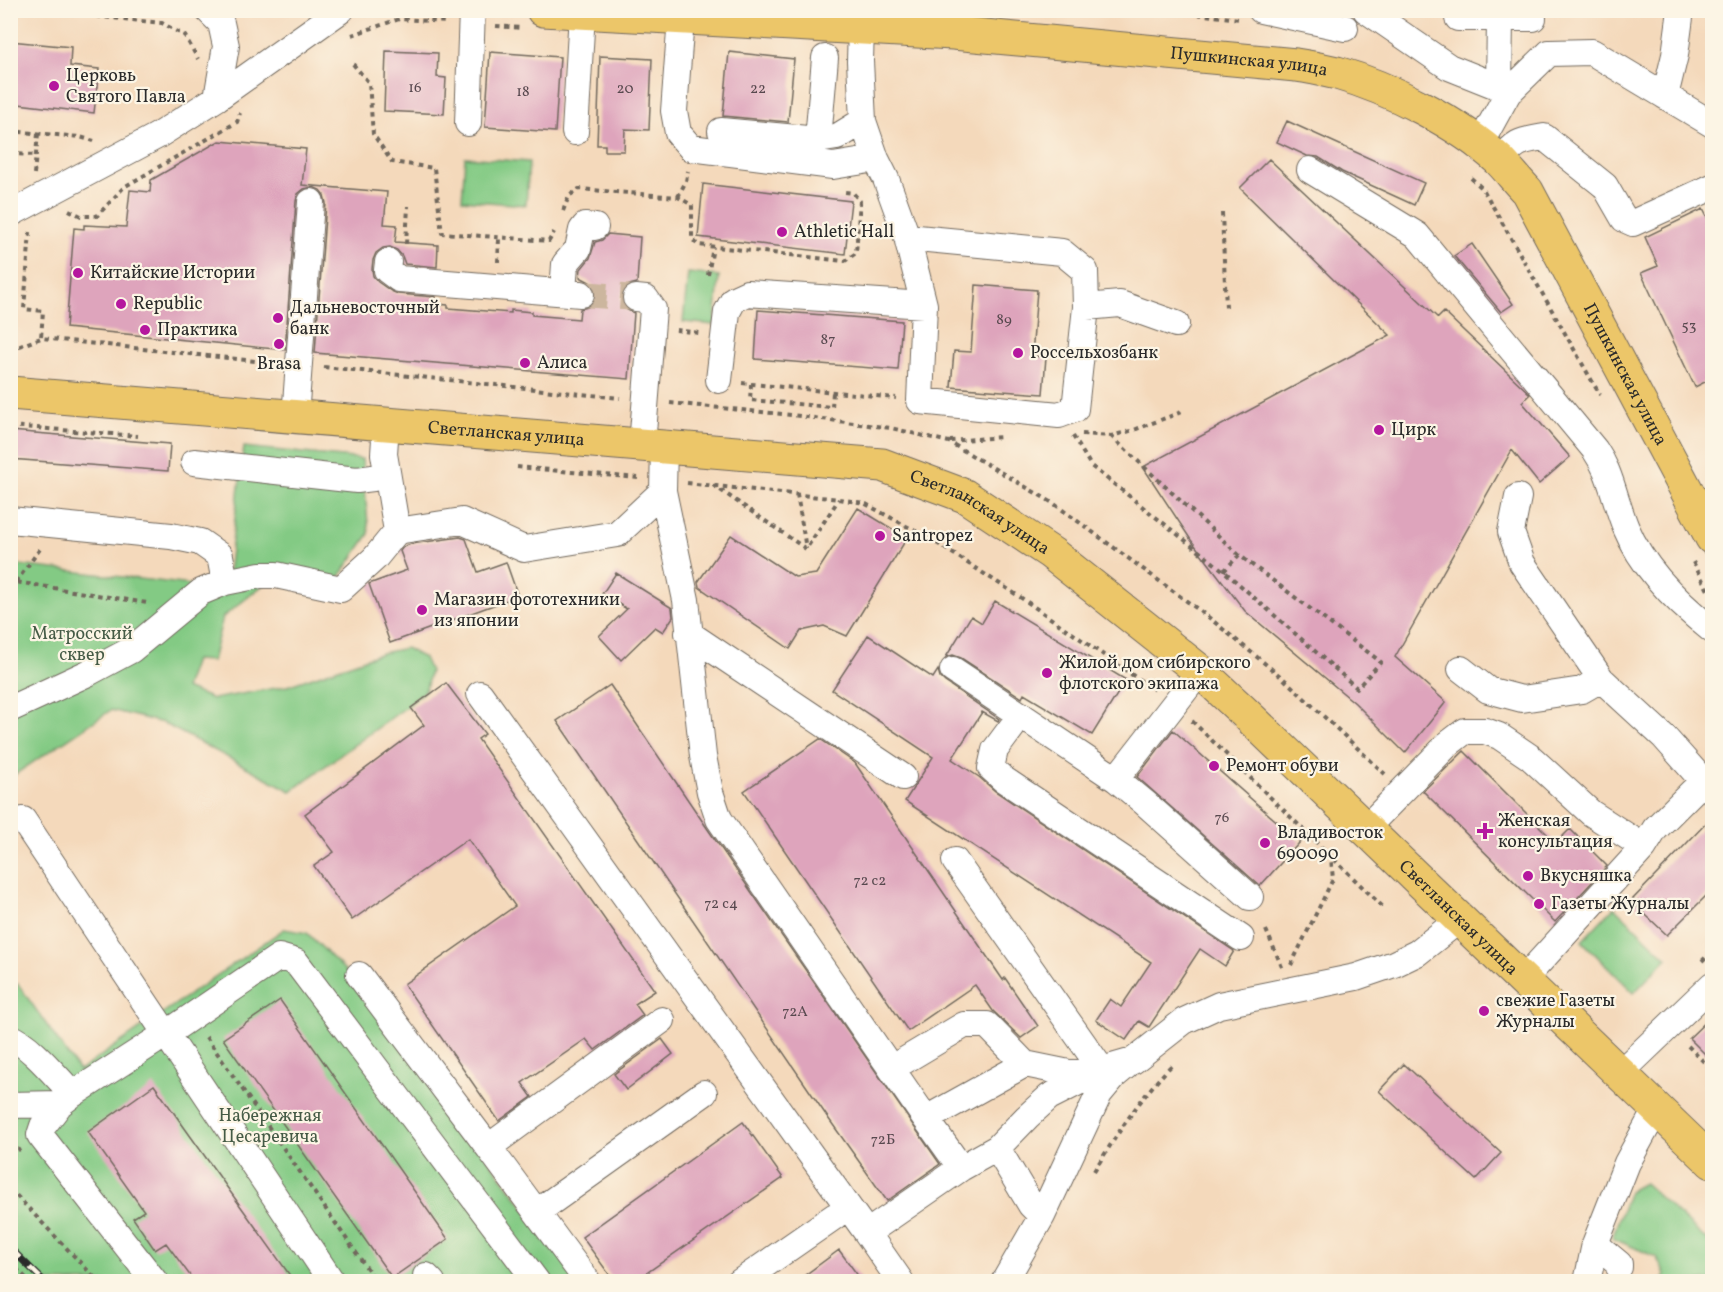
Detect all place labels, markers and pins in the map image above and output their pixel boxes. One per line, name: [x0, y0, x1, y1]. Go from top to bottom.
place label: Церковь Святого Павла: [66, 64, 186, 110]
marker: Церковь Святого Павла: [47, 79, 61, 93]
place label: Athletic Hall: [794, 220, 894, 245]
marker: Athletic Hall: [775, 225, 789, 239]
place label: Китайские Истории: [90, 261, 255, 286]
marker: Китайские Истории: [71, 266, 85, 280]
place label: Republic: [133, 292, 202, 317]
place label: Дальневосточный банк: [290, 296, 440, 342]
marker: Republic: [114, 297, 128, 311]
marker: Дальневосточный банк: [271, 311, 285, 325]
place label: Практика: [157, 318, 238, 343]
marker: Практика: [138, 323, 152, 337]
marker: Brasa: [272, 337, 286, 351]
place label: Россельхозбанк: [1030, 341, 1159, 366]
marker: Россельхозбанк: [1011, 346, 1025, 360]
place label: Алиса: [537, 351, 588, 376]
place label: Brasa: [257, 352, 301, 377]
marker: Алиса: [518, 356, 532, 370]
place label: Цирк: [1391, 418, 1436, 443]
marker: Цирк: [1372, 423, 1386, 437]
place label: Santropez: [892, 524, 973, 549]
marker: Santropez: [873, 529, 887, 543]
place label: Магазин фототехники из японии: [434, 588, 620, 634]
marker: Магазин фототехники из японии: [415, 603, 429, 617]
place label: Жилой дом сибирского флотского экипажа: [1059, 651, 1251, 697]
marker: Жилой дом сибирского флотского экипажа: [1040, 666, 1054, 680]
place label: Ремонт обуви: [1226, 754, 1339, 779]
marker: Ремонт обуви: [1207, 759, 1221, 773]
place label: Женская консультация: [1498, 809, 1613, 855]
place label: Владивосток 690090: [1277, 821, 1384, 867]
marker: Женская консультация: [1476, 822, 1494, 840]
marker: Владивосток 690090: [1258, 836, 1272, 850]
place label: Вкусняшка: [1540, 864, 1632, 889]
marker: Вкусняшка: [1521, 869, 1535, 883]
place label: Газеты Журналы: [1551, 892, 1690, 917]
marker: Газеты Журналы: [1532, 897, 1546, 911]
place label: свежие Газеты Журналы: [1496, 989, 1615, 1035]
marker: свежие Газеты Журналы: [1477, 1004, 1491, 1018]

